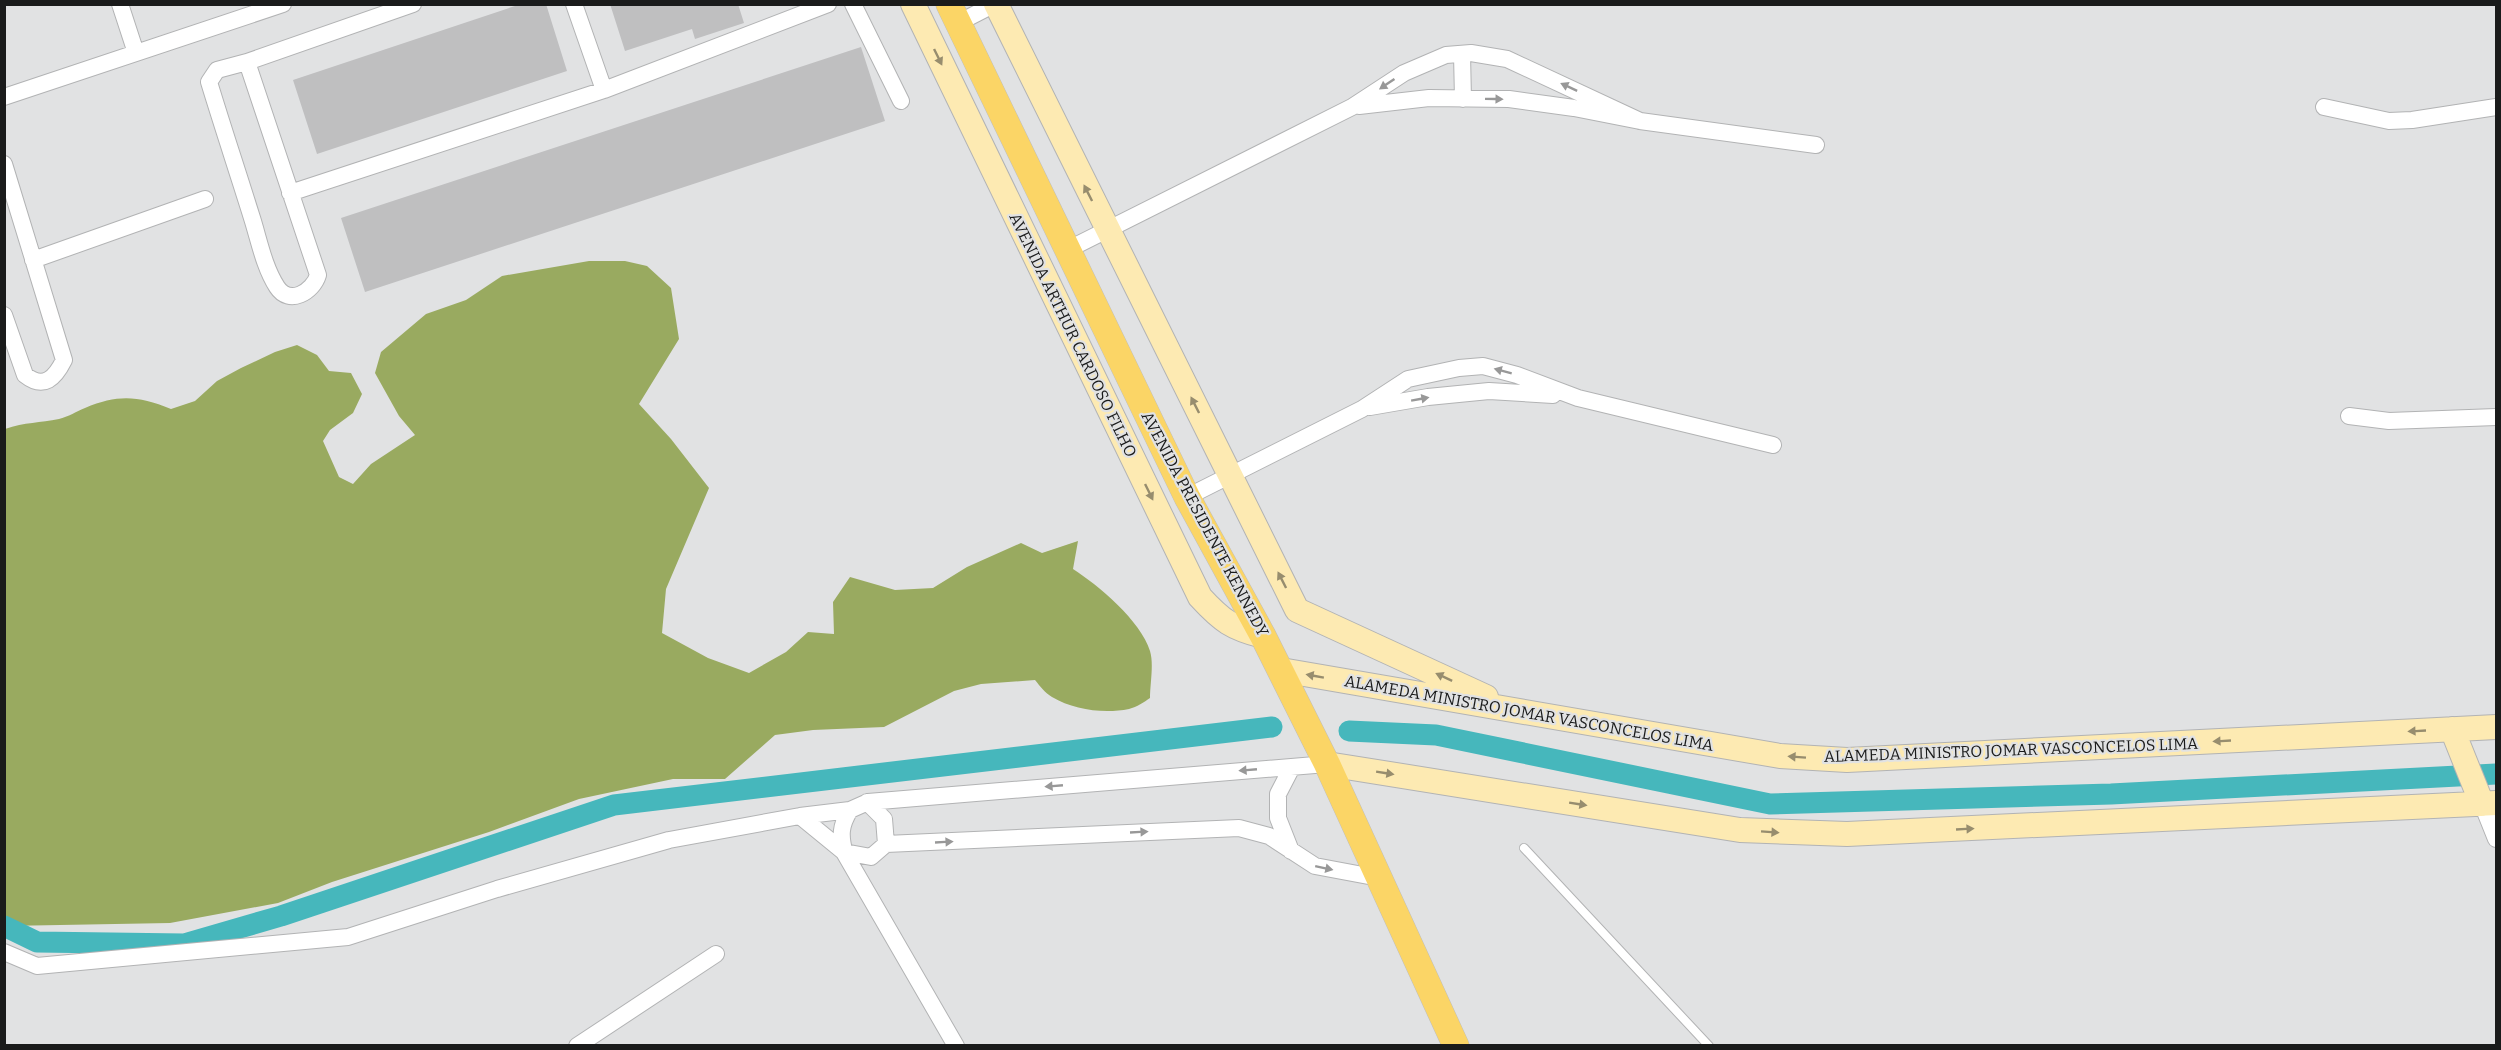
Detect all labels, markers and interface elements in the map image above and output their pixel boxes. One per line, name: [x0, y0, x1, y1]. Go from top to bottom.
one-way arrow: [933, 48, 943, 66]
one-way arrow: [1379, 78, 1395, 89]
one-way arrow: [1560, 82, 1577, 91]
one-way arrow: [1484, 94, 1503, 104]
one-way arrow: [1084, 185, 1093, 202]
street label: AVENIDA ARTHUR CARDOSO FILHO: [1005, 210, 1141, 460]
one-way arrow: [1494, 366, 1512, 376]
one-way arrow: [1411, 394, 1430, 403]
one-way arrow: [1190, 397, 1199, 414]
street label: AVENIDA PRESIDENTE KENNEDY: [1137, 408, 1273, 640]
one-way arrow: [1145, 483, 1154, 500]
one-way arrow: [1277, 571, 1286, 588]
one-way arrow: [1305, 671, 1324, 680]
street label: ALAMEDA MINISTRO JOMAR VASCONCELOS LIMA: [1343, 671, 1716, 755]
one-way arrow: [1435, 672, 1452, 681]
one-way arrow: [2408, 726, 2427, 736]
street label: ALAMEDA MINISTRO JOMAR VASCONCELOS LIMA: [1824, 734, 2199, 766]
one-way arrow: [2213, 737, 2232, 746]
one-way arrow: [1787, 752, 1806, 762]
one-way arrow: [1238, 765, 1257, 775]
one-way arrow: [1376, 769, 1395, 778]
one-way arrow: [1044, 782, 1063, 791]
one-way arrow: [1568, 800, 1587, 809]
one-way arrow: [1956, 824, 1975, 833]
one-way arrow: [1761, 827, 1780, 837]
one-way arrow: [1130, 828, 1149, 837]
one-way arrow: [935, 837, 954, 846]
one-way arrow: [1315, 863, 1333, 873]

